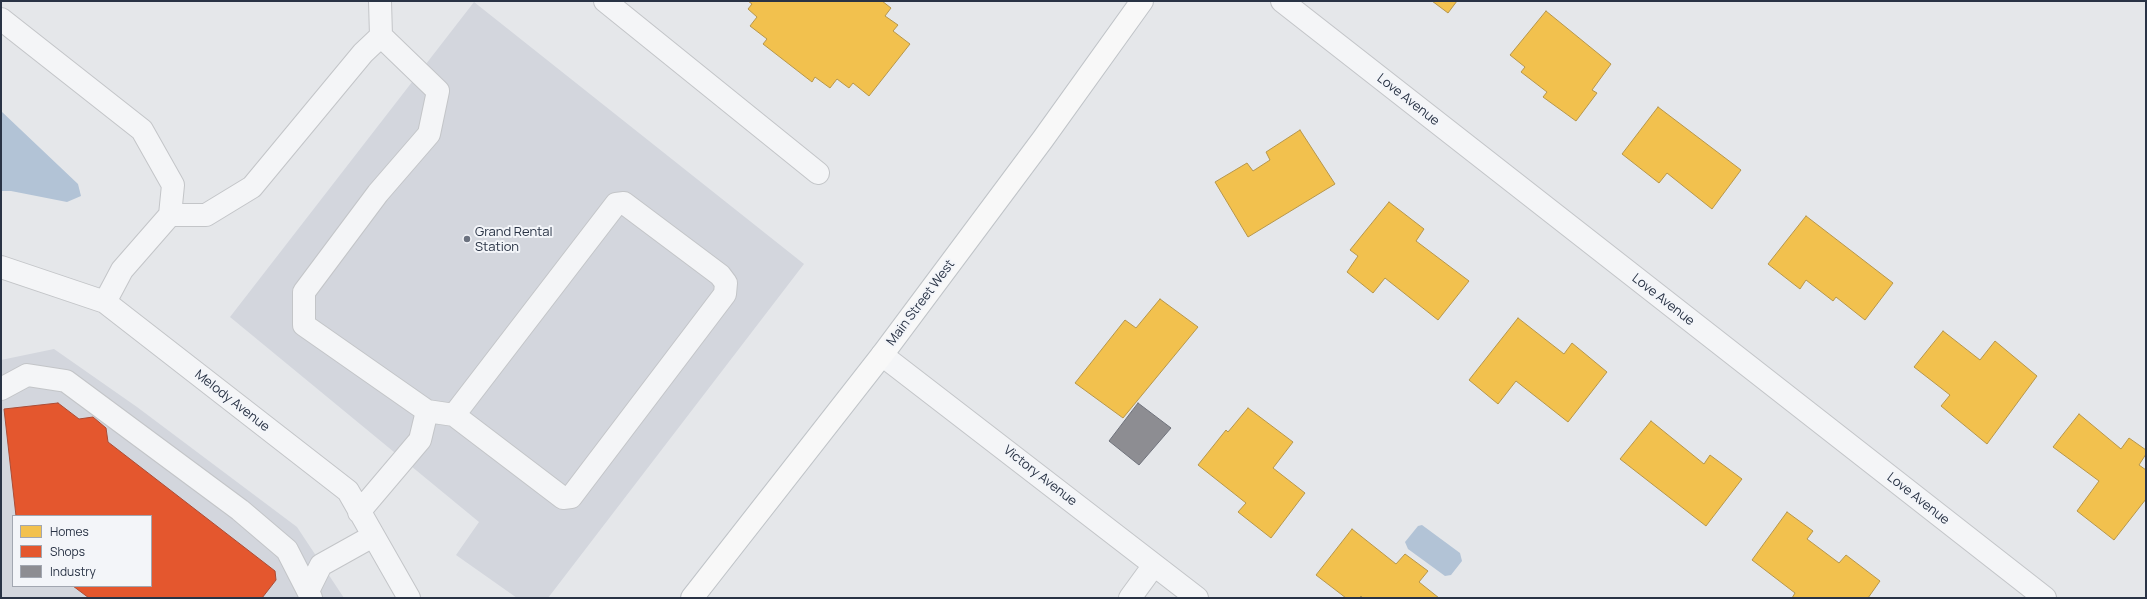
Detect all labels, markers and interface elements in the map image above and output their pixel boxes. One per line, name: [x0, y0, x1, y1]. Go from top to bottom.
street label: Love Avenue: [1374, 71, 1442, 129]
place label: Grand Rental Station: [475, 224, 553, 255]
marker: Grand Rental Station: [462, 234, 472, 244]
street label: Main Street West: [884, 257, 958, 349]
street label: Love Avenue: [1629, 271, 1697, 329]
street label: Melody Avenue: [191, 367, 273, 435]
street label: Victory Avenue: [1000, 442, 1080, 510]
street label: Love Avenue: [1884, 470, 1952, 528]
legend: [12, 515, 152, 587]
text: Homes: [50, 523, 89, 540]
text: Shops: [50, 543, 85, 560]
text: Industry: [50, 563, 96, 580]

